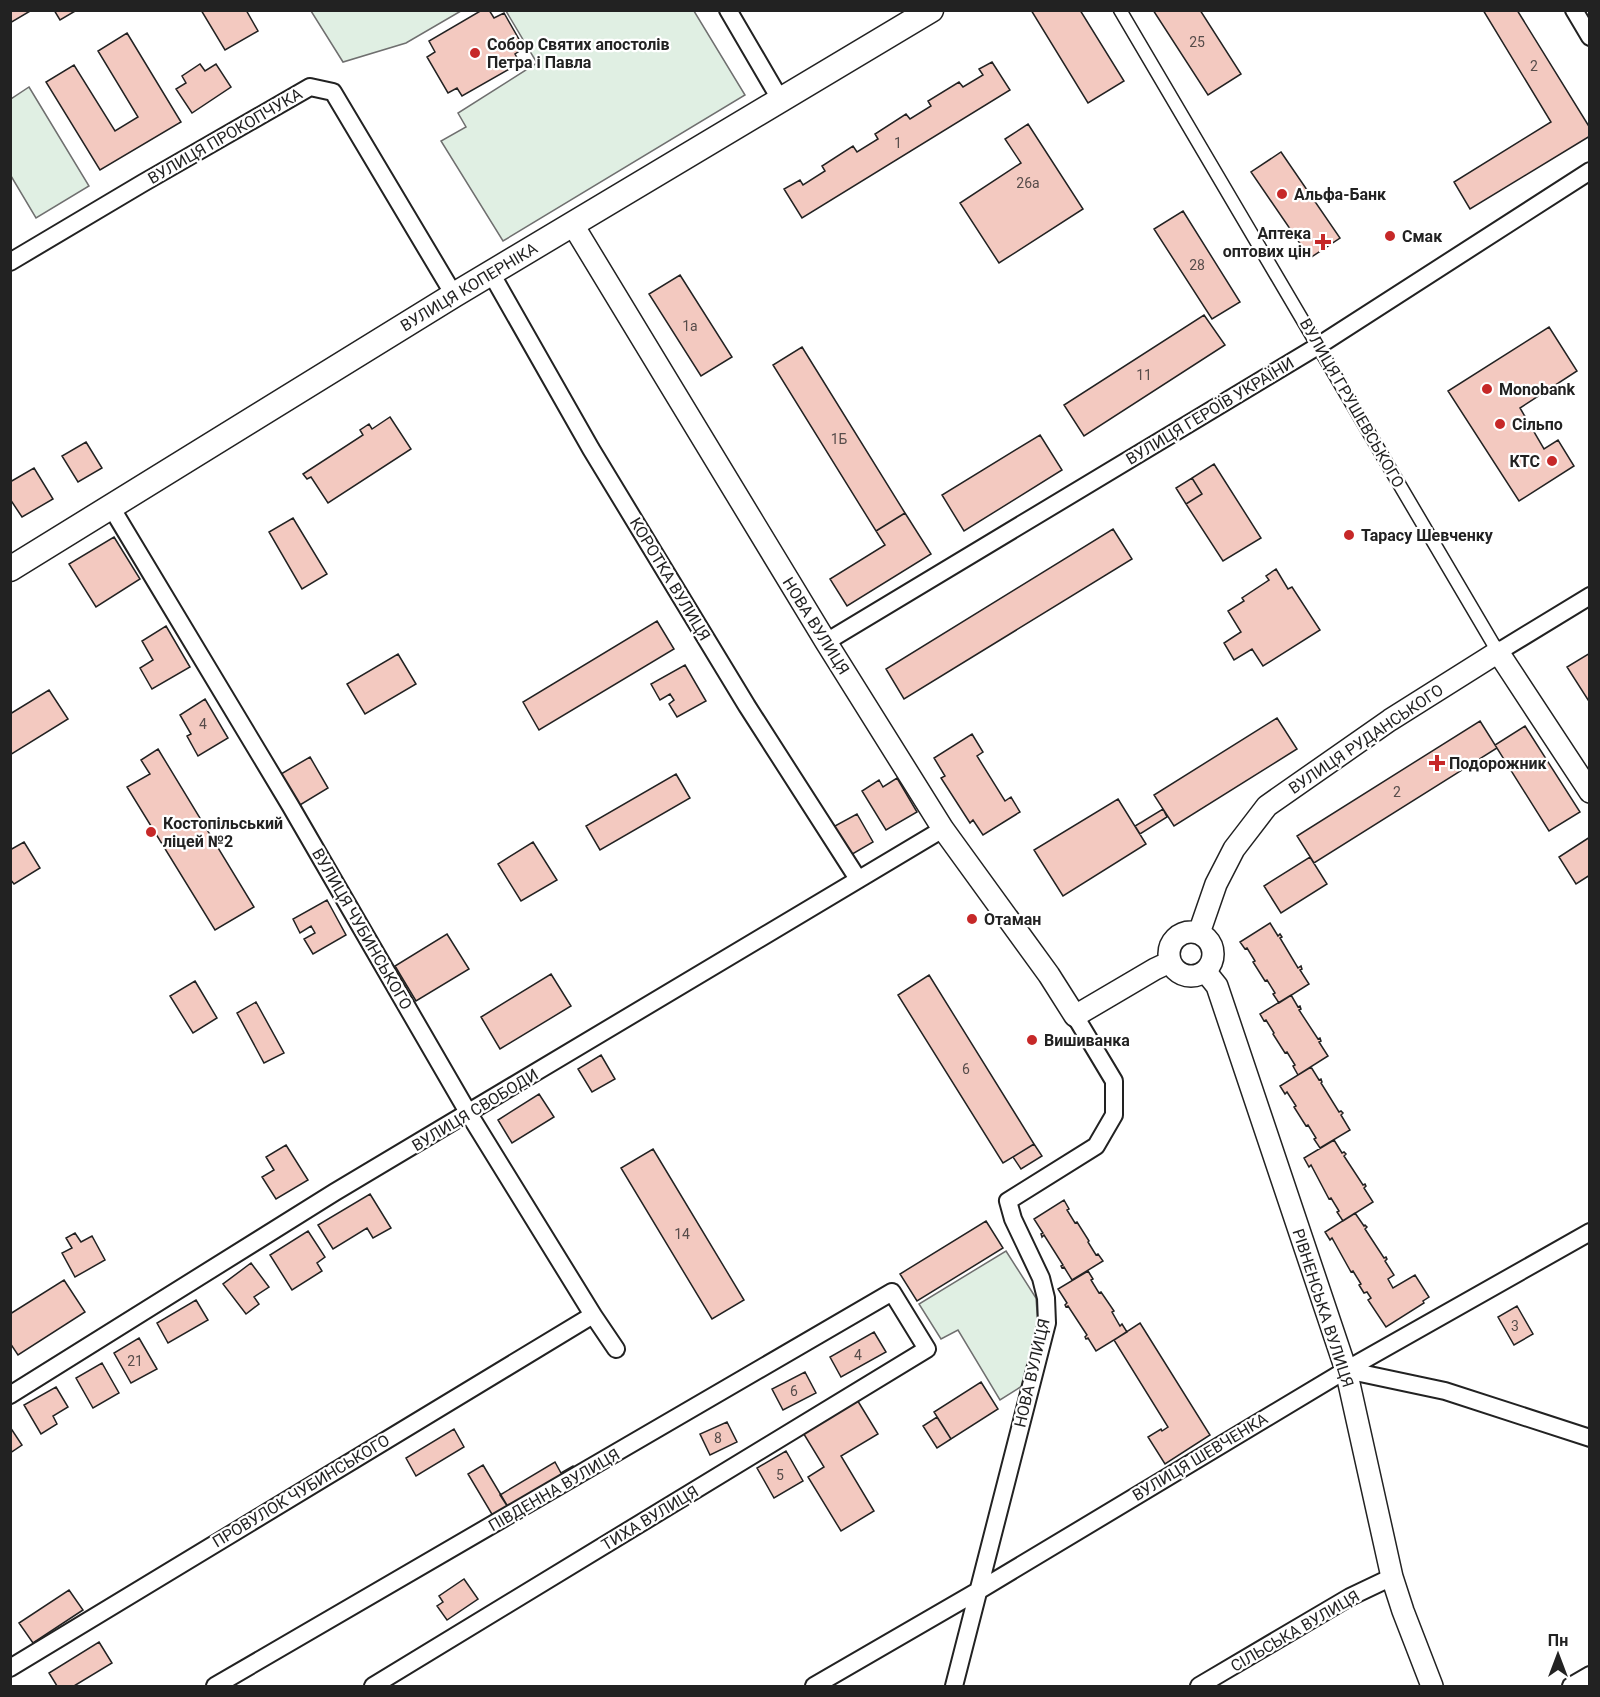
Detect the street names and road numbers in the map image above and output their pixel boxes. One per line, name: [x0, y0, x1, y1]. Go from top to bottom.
street label: ВУЛИЦЯ ПРОКОПЧУКА: [145, 84, 306, 188]
street label: ВУЛИЦЯ КОПЕРНІКА: [397, 238, 541, 335]
street label: ВУЛИЦЯ ГРУШЕВСЬКОГО: [1296, 315, 1408, 491]
street label: ВУЛИЦЯ ГЕРОЇВ УКРАЇНИ: [1123, 353, 1297, 469]
street label: КОРОТКА ВУЛИЦЯ: [626, 514, 714, 644]
street label: НОВА ВУЛИЦЯ: [779, 574, 853, 678]
street label: ВУЛИЦЯ РУДАНСЬКОГО: [1285, 680, 1447, 798]
street label: ВУЛИЦЯ ЧУБИНСЬКОГО: [308, 845, 416, 1013]
street label: ВУЛИЦЯ СВОБОДИ: [408, 1065, 542, 1155]
street label: РІВНЕНСЬКА ВУЛИЦЯ: [1288, 1226, 1358, 1390]
street label: НОВА ВУЛИЦЯ: [1010, 1317, 1054, 1429]
street label: ВУЛИЦЯ ШЕВЧЕНКА: [1129, 1409, 1272, 1505]
street label: ПРОВУЛОК ЧУБИНСЬКОГО: [209, 1430, 393, 1552]
street label: ПІВДЕННА ВУЛИЦЯ: [485, 1445, 623, 1535]
street label: ТИХА ВУЛИЦЯ: [598, 1482, 702, 1554]
street label: СІЛЬСЬКА ВУЛИЦЯ: [1227, 1586, 1363, 1676]

